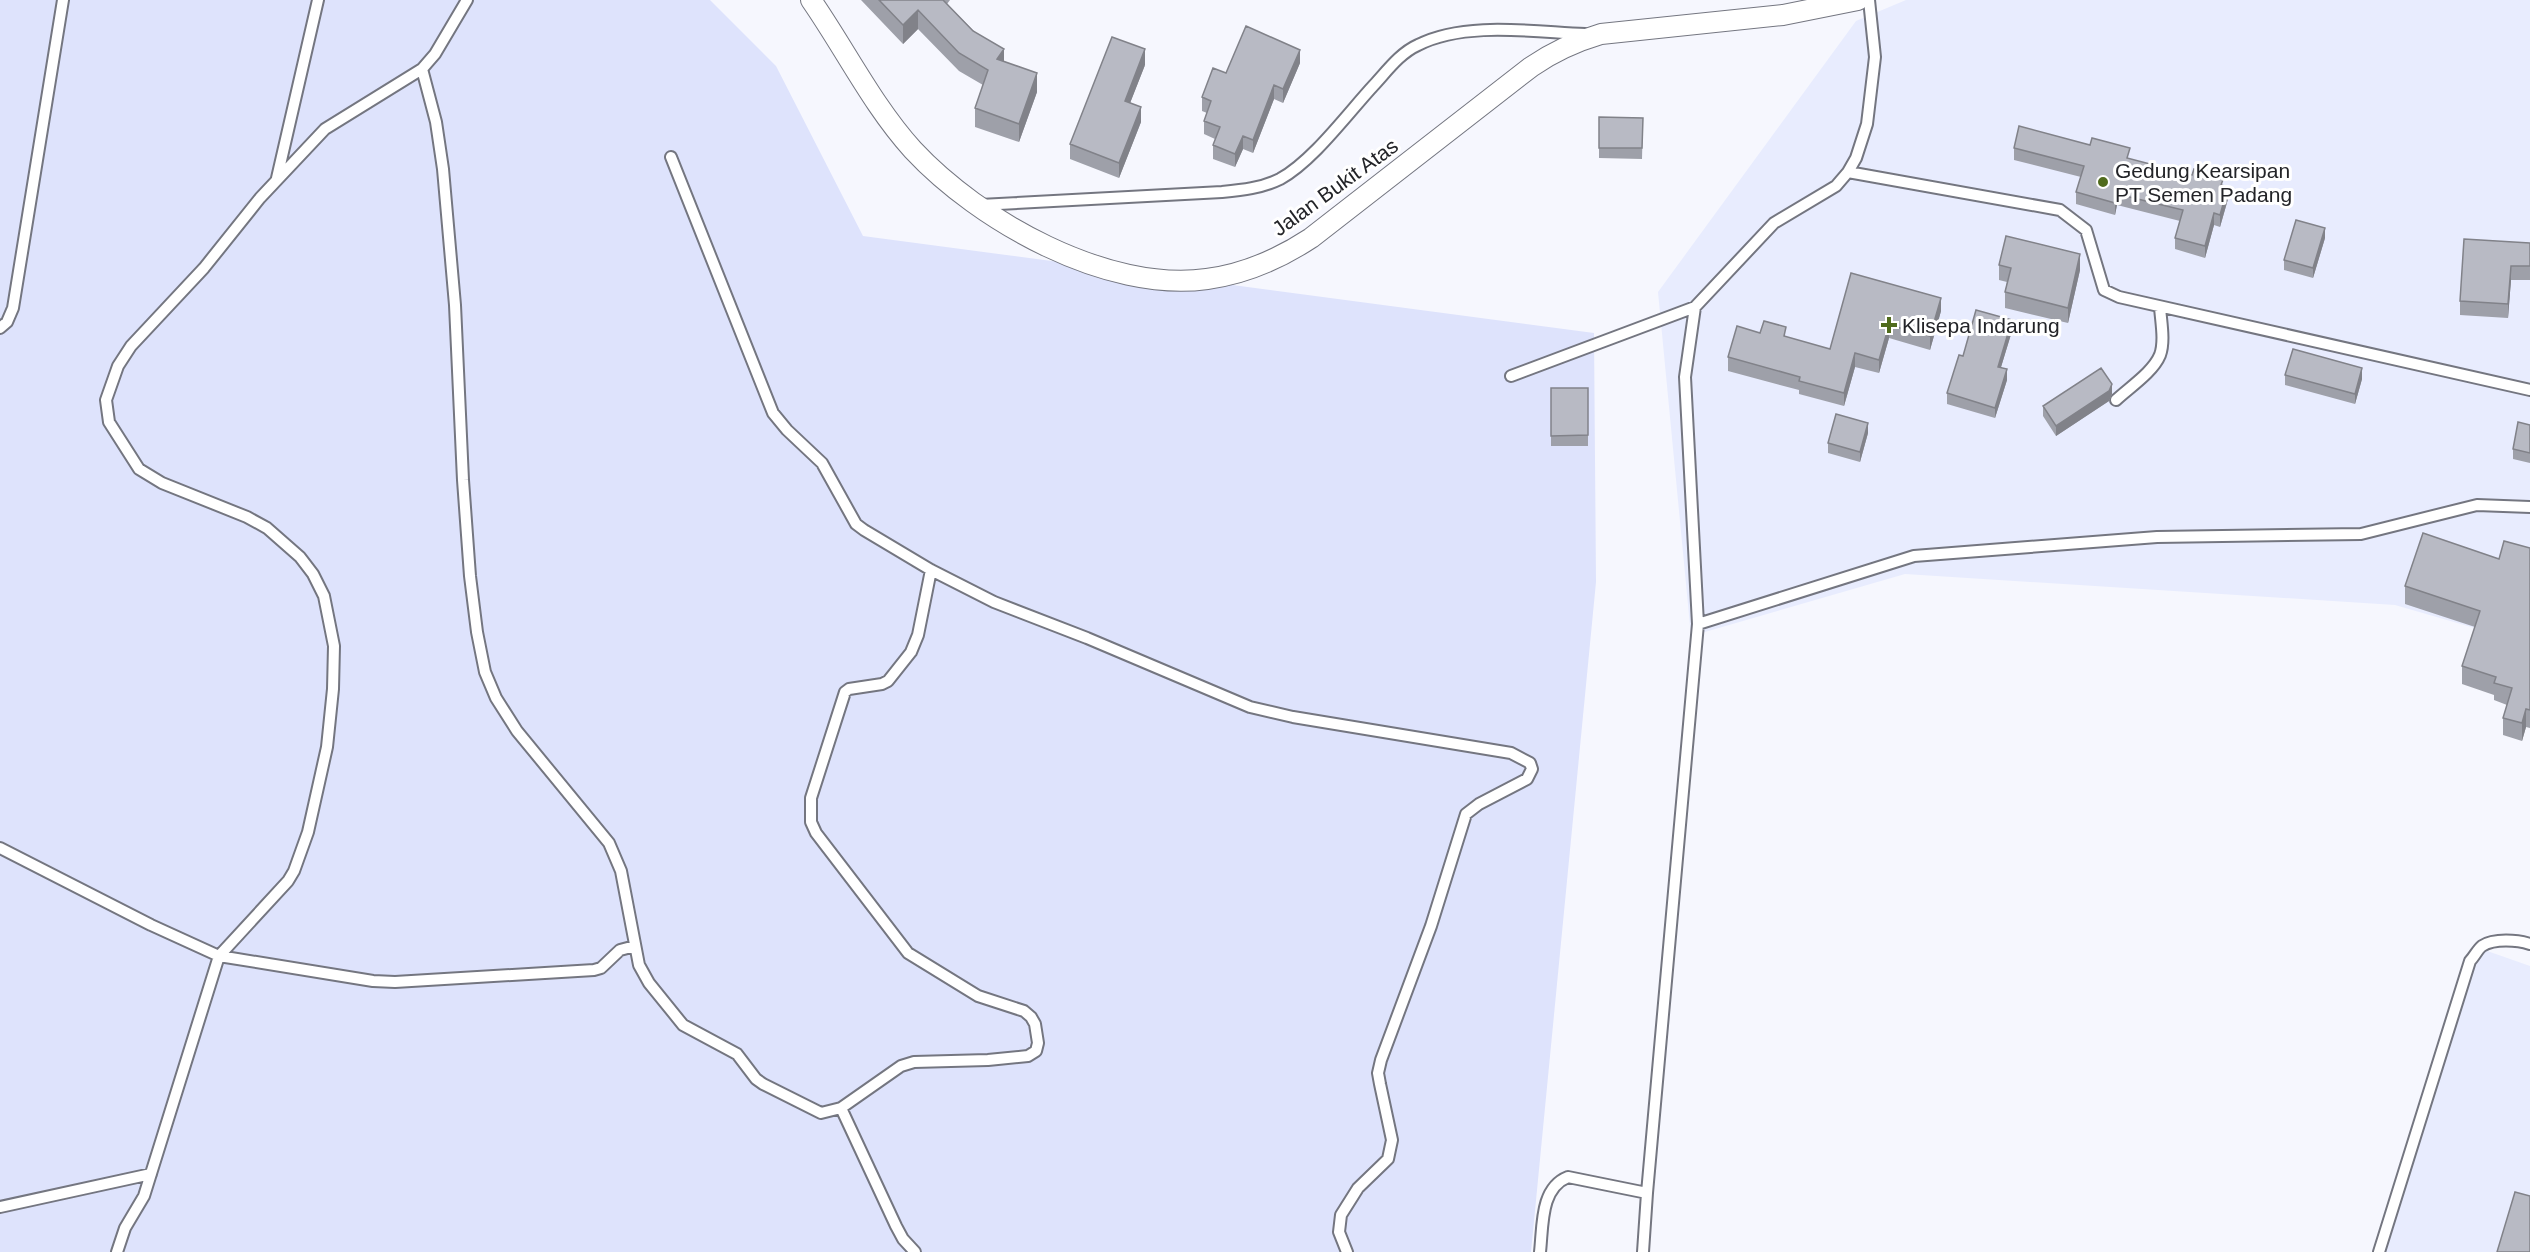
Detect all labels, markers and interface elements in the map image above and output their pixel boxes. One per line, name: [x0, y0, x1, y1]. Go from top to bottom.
street label: Jalan Bukit Atas: [1268, 134, 1402, 240]
place label: Gedung Kearsipan PT Semen Padang: [2115, 159, 2292, 206]
marker: Gedung Kearsipan PT Semen Padang: [2096, 175, 2110, 189]
place label: Klisepa Indarung: [1902, 314, 2060, 337]
marker: Klisepa Indarung: [1880, 316, 1898, 334]

